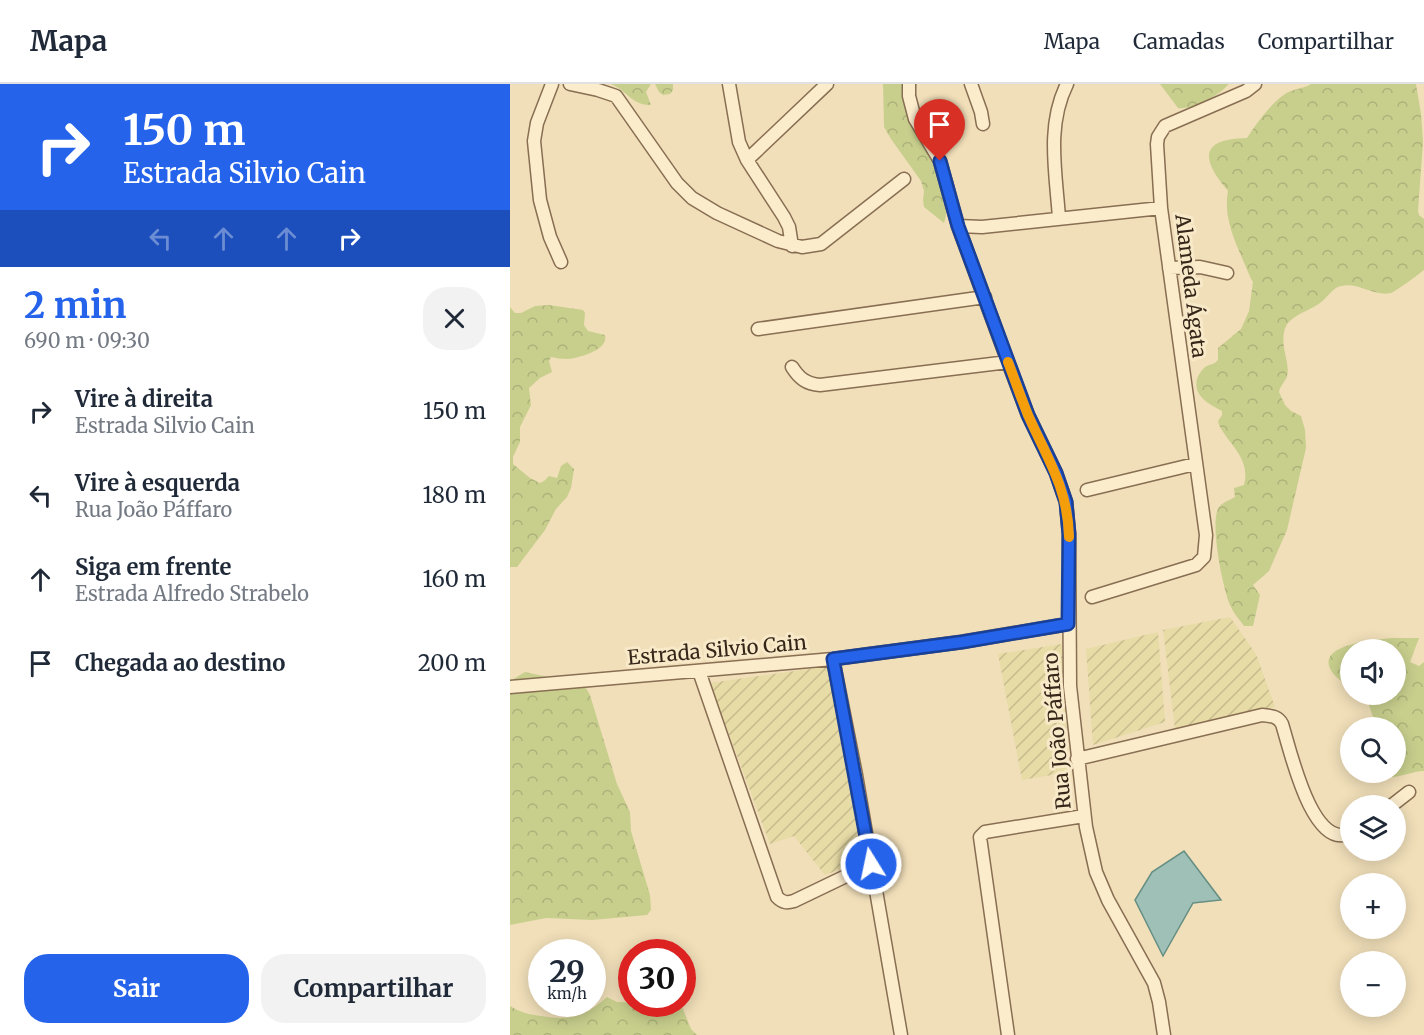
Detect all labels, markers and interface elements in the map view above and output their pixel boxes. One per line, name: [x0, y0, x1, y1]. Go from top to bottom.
text: Mapa: [30, 23, 107, 59]
text: Mapa: [1044, 28, 1100, 55]
text: Camadas: [1133, 28, 1225, 55]
text: Compartilhar: [1258, 28, 1394, 55]
pin: [914, 99, 965, 161]
text: 150 m: [123, 104, 245, 156]
icon: right: [24, 108, 102, 186]
icon: arrive: [923, 108, 956, 141]
text: Estrada Silvio Cain: [123, 156, 366, 190]
street label: Alameda Ágata: [1170, 211, 1215, 360]
icon: left: [144, 222, 177, 255]
icon: ahead: [207, 222, 240, 255]
icon: ahead: [270, 222, 303, 255]
icon: right: [333, 222, 366, 255]
text: 2 min: [24, 283, 127, 328]
button: close: [423, 287, 486, 350]
text: 690 m · 09:30: [24, 328, 150, 353]
text: Vire à direita: [75, 385, 213, 413]
icon: right: [24, 395, 57, 428]
text: 150 m: [423, 397, 486, 425]
text: Estrada Silvio Cain: [75, 413, 255, 438]
text: Vire à esquerda: [75, 469, 240, 497]
icon: left: [24, 479, 57, 512]
text: 180 m: [422, 481, 486, 509]
text: Rua João Páffaro: [75, 497, 232, 522]
text: Siga em frente: [75, 553, 231, 581]
icon: ahead: [24, 563, 57, 596]
text: 160 m: [422, 565, 486, 593]
text: Estrada Alfredo Strabelo: [75, 581, 309, 606]
street label: Estrada Silvio Cain: [626, 629, 808, 670]
map controls: [1340, 639, 1406, 1017]
button: sound: [1340, 639, 1406, 705]
icon: arrive: [24, 647, 57, 680]
text: Chegada ao destino: [75, 649, 285, 677]
text: 200 m: [418, 649, 486, 677]
street label: Rua João Páffaro: [1037, 651, 1076, 810]
button: search: [1340, 717, 1406, 783]
button: layers: [1340, 795, 1406, 861]
position arrow: [839, 832, 903, 896]
button: +: [1340, 873, 1406, 939]
speed limit sign: 30: [618, 939, 696, 1017]
button: −: [1340, 951, 1406, 1017]
text: 29: [549, 952, 585, 990]
button: Sair: [24, 954, 249, 1023]
button: Compartilhar: [261, 954, 486, 1023]
text: km/h: [547, 984, 587, 1003]

